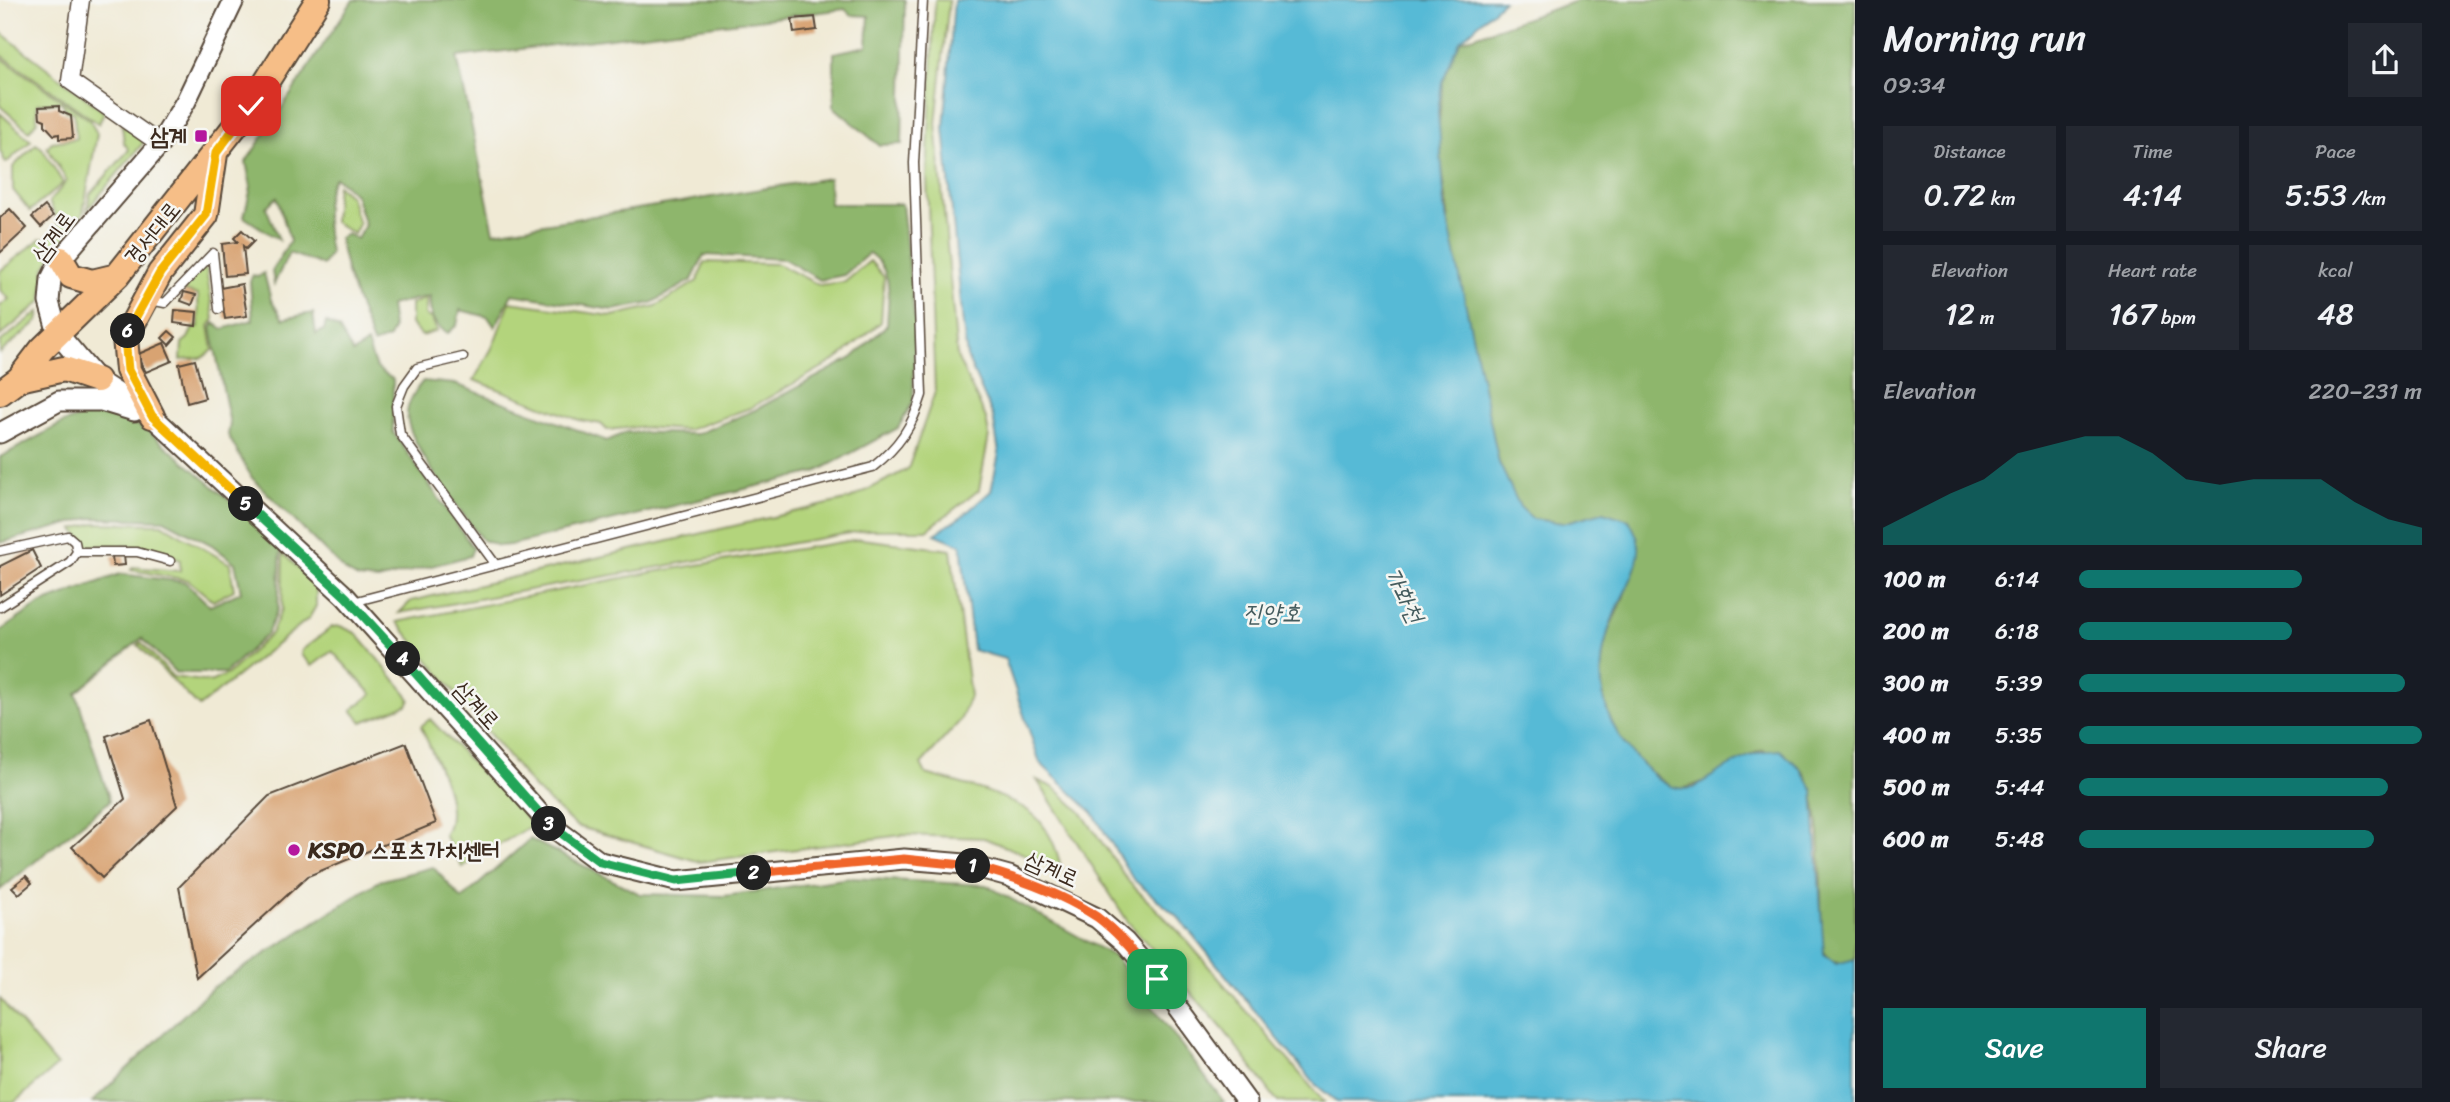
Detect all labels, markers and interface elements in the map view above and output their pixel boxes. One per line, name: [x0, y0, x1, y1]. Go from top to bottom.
text: Morning run: [1883, 5, 2086, 72]
button: share: [2348, 23, 2422, 97]
text: 09:34: [1883, 65, 1946, 106]
pin: [221, 76, 281, 136]
icon: check: [232, 87, 270, 125]
place label: 삼계: [150, 116, 187, 157]
marker: 삼계: [193, 128, 209, 144]
text: Distance: [1933, 135, 2006, 168]
text: Time: [2132, 135, 2173, 168]
text: Pace: [2315, 135, 2356, 168]
text: 0.72: [1923, 168, 1986, 222]
text: 4:14: [2123, 168, 2182, 222]
text: 5:53: [2285, 168, 2347, 222]
text: km: [1986, 182, 2016, 215]
text: /km: [2347, 182, 2386, 215]
street label: 경서대로: [113, 192, 192, 275]
street label: 삼계로: [20, 202, 86, 271]
text: Elevation: [1931, 254, 2008, 287]
text: Heart rate: [2108, 254, 2197, 287]
text: kcal: [2318, 254, 2353, 287]
text: 12: [1945, 287, 1975, 341]
text: 167: [2109, 287, 2156, 341]
text: 48: [2317, 287, 2354, 341]
text: m: [1975, 301, 1994, 334]
text: bpm: [2156, 301, 2196, 334]
pin: 6: [110, 314, 146, 348]
text: 6: [122, 314, 133, 347]
text: Elevation: [1883, 371, 1976, 412]
text: 220–231 m: [2308, 371, 2422, 412]
pin: 5: [229, 486, 264, 522]
text: 5: [240, 487, 251, 520]
text: 100 m: [1883, 559, 1946, 600]
text: 6:14: [1995, 559, 2039, 600]
water label: 가화천: [1372, 560, 1437, 633]
water label: 진양호: [1243, 592, 1301, 634]
text: 200 m: [1883, 611, 1949, 652]
text: 6:18: [1995, 611, 2039, 652]
pin: 4: [386, 642, 420, 676]
text: 4: [397, 642, 408, 675]
text: 300 m: [1883, 663, 1948, 704]
text: 5:39: [1995, 663, 2043, 704]
street label: 삼계로: [443, 671, 510, 740]
text: 400 m: [1883, 715, 1950, 756]
text: 5:35: [1995, 715, 2043, 756]
text: 500 m: [1883, 767, 1950, 808]
text: 5:44: [1995, 767, 2045, 808]
pin: 3: [532, 806, 566, 842]
text: 3: [543, 807, 554, 840]
text: 600 m: [1883, 819, 1949, 860]
text: 5:48: [1995, 819, 2044, 860]
place label: KSPO 스포츠가치센터: [307, 830, 500, 871]
street label: 삼계로: [1018, 839, 1085, 899]
marker: KSPO 스포츠가치센터: [286, 842, 302, 858]
pin: 1: [956, 848, 990, 884]
text: 1: [968, 849, 977, 882]
pin: 2: [736, 856, 772, 890]
text: 2: [748, 856, 759, 889]
pin: [1127, 949, 1187, 1009]
icon: arrive: [1138, 960, 1176, 998]
button: Save: [1883, 1008, 2146, 1088]
button: Share: [2160, 1008, 2422, 1088]

